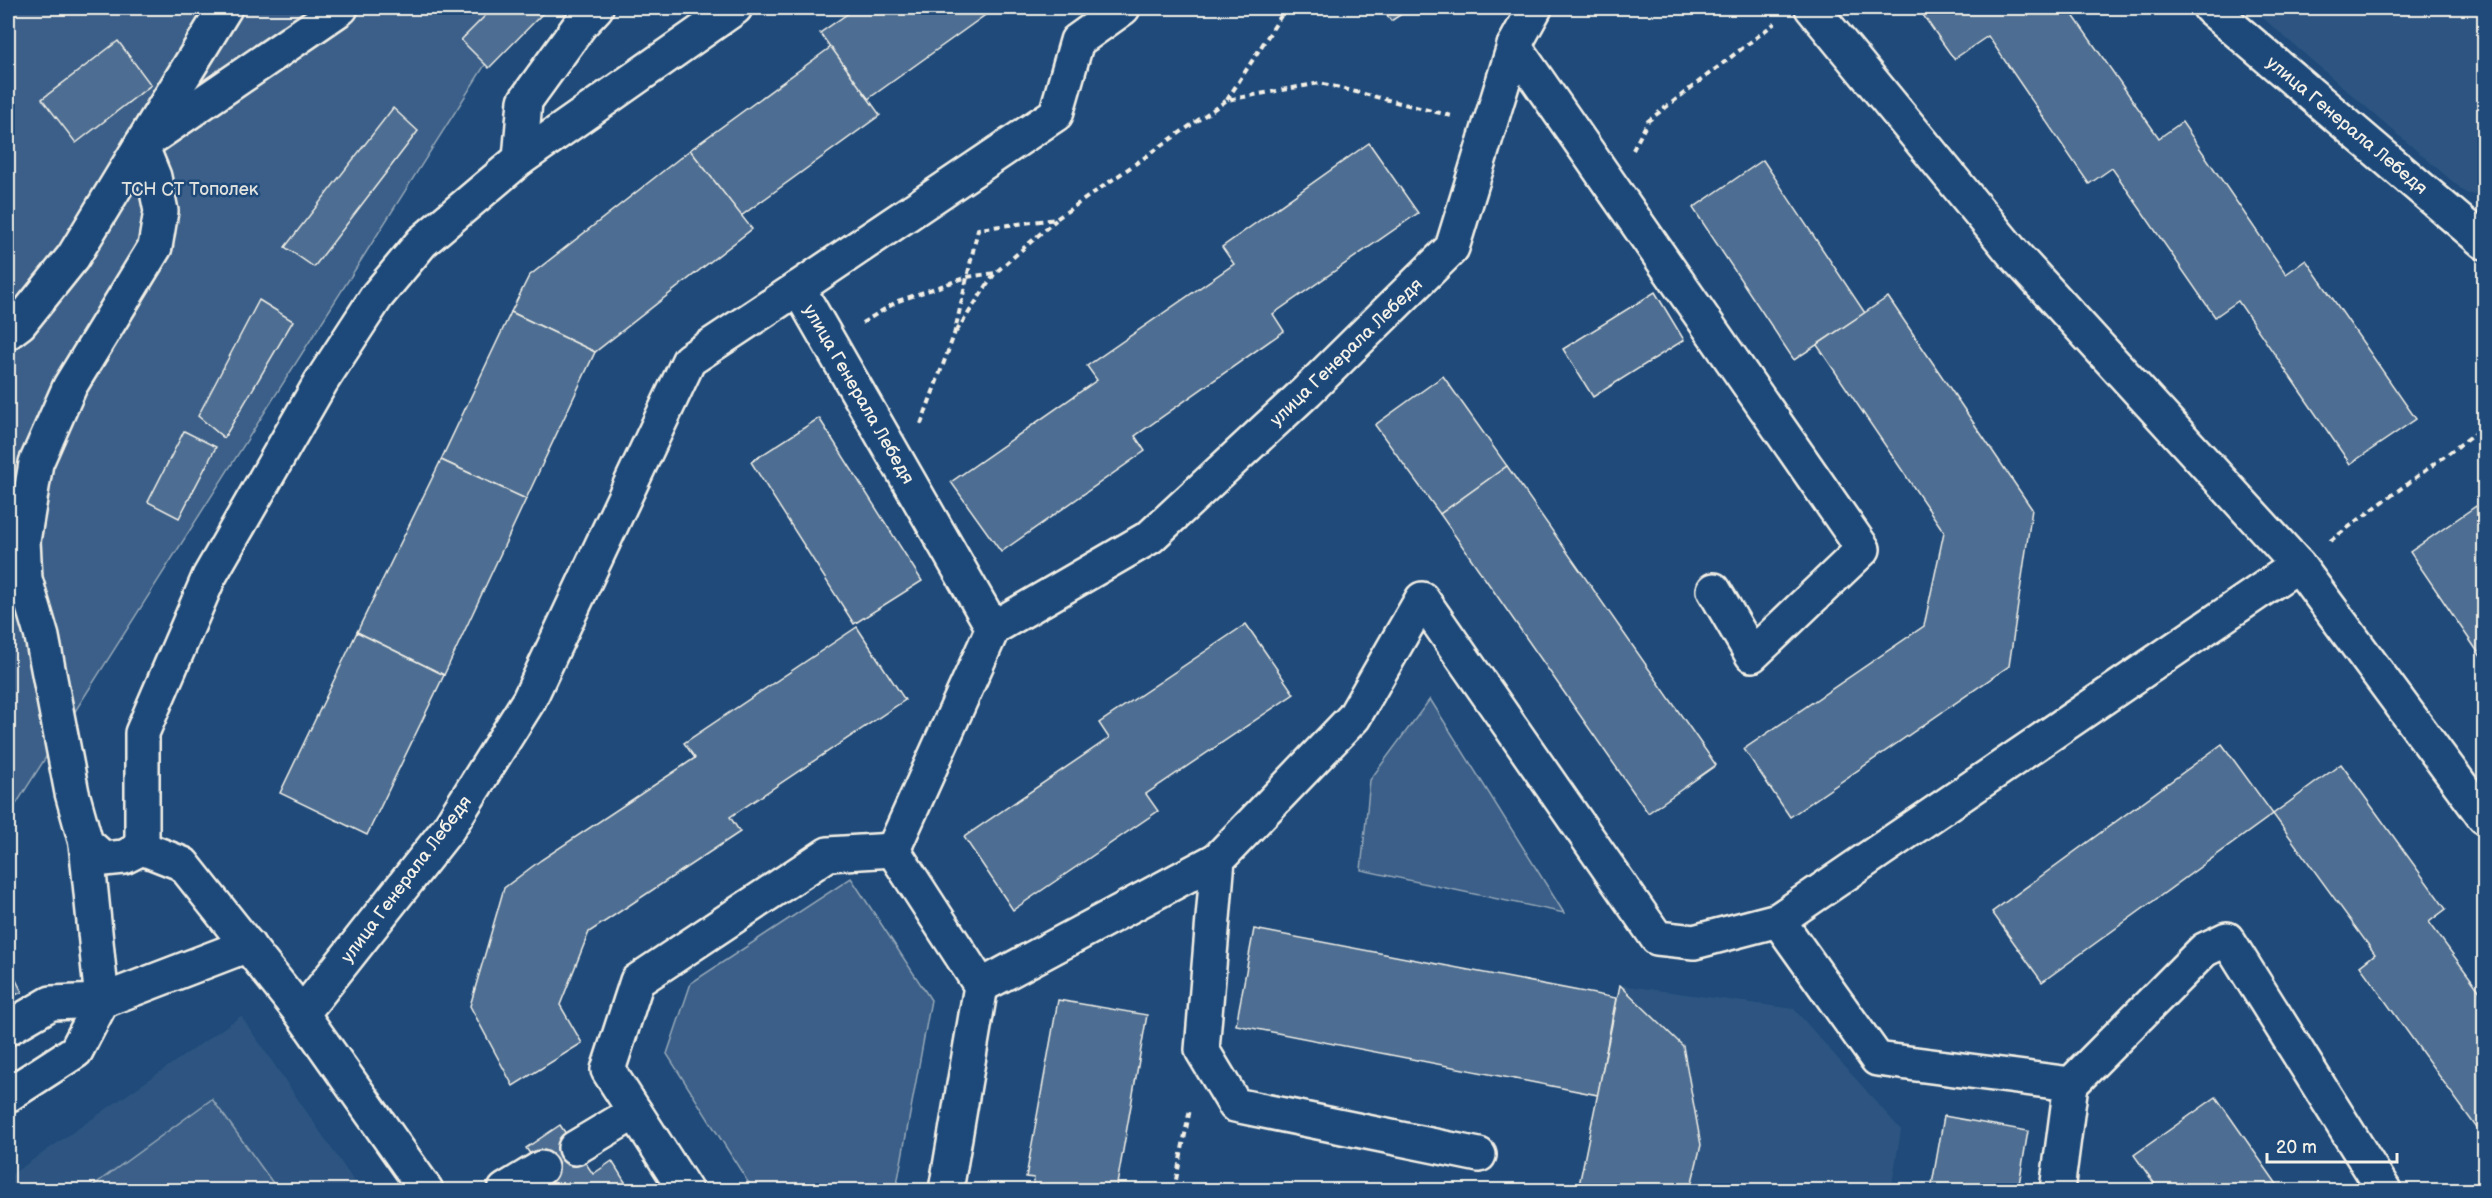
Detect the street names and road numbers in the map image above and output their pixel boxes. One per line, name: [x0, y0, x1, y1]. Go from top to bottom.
street label: улица Генерала Лебедя: [2262, 52, 2431, 199]
street label: улица Генерала Лебедя: [1266, 274, 1427, 431]
street label: улица Генерала Лебедя: [799, 301, 919, 488]
street label: улица Генерала Лебедя: [337, 792, 476, 967]

